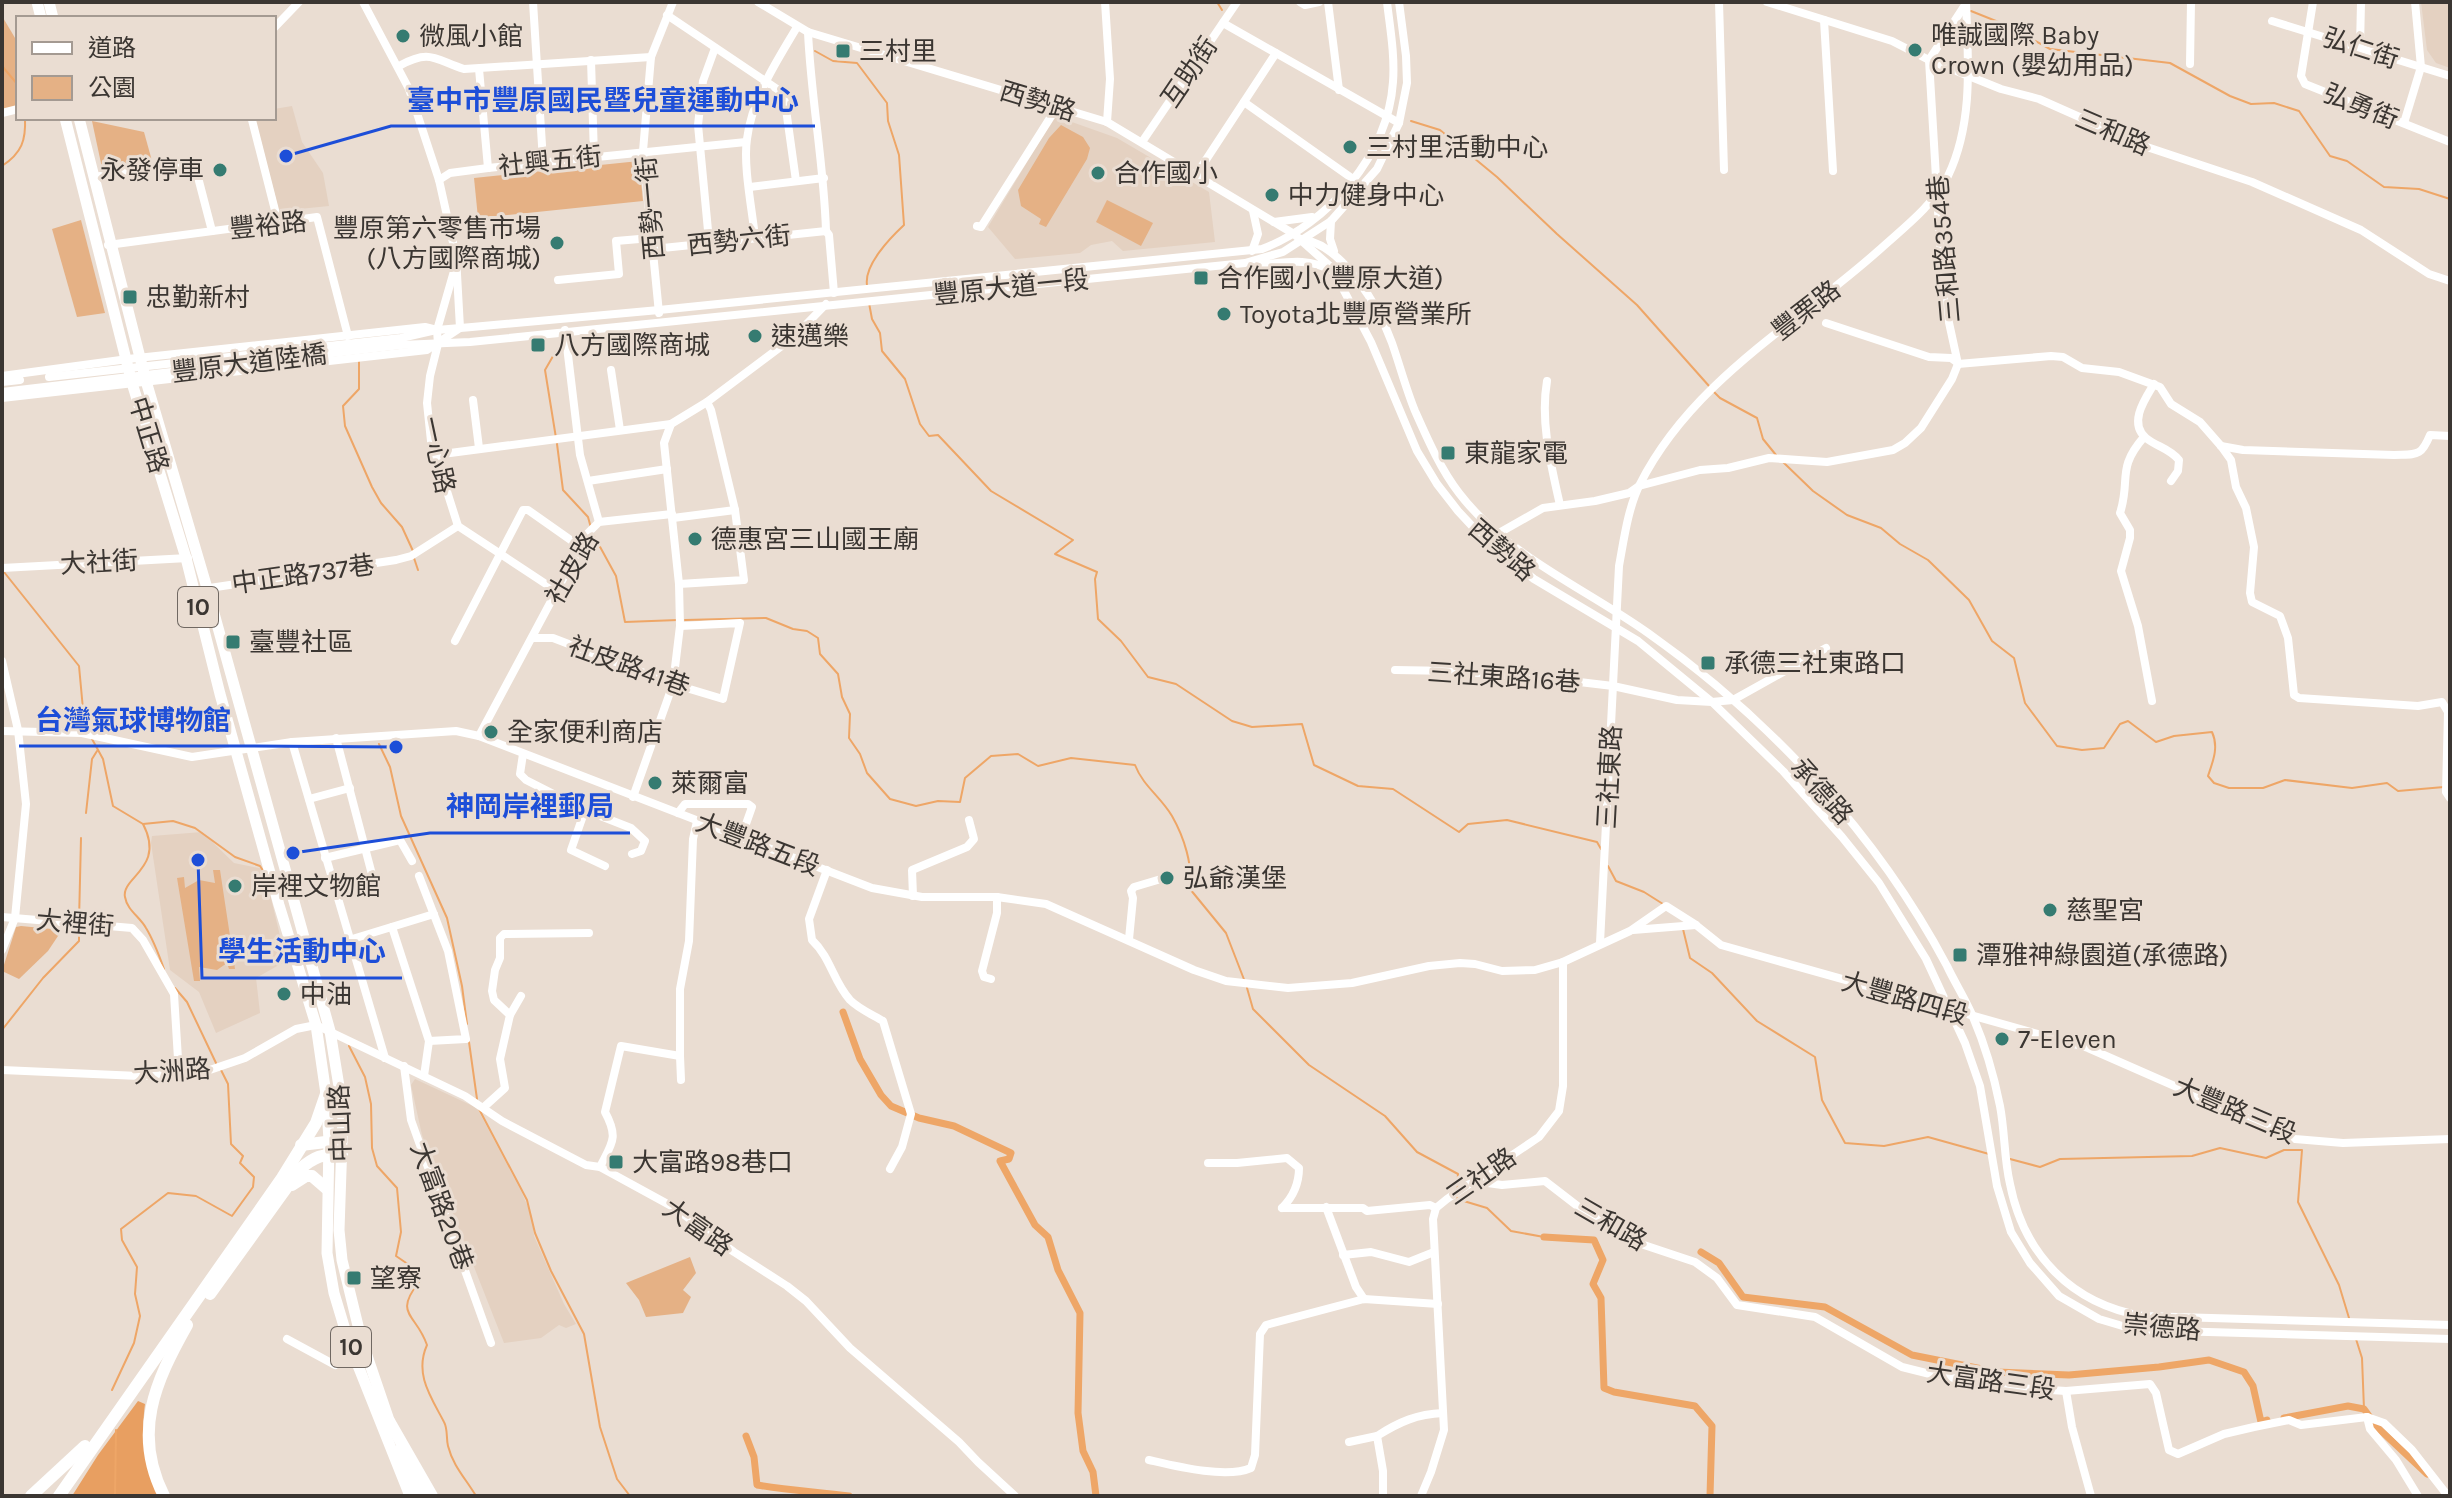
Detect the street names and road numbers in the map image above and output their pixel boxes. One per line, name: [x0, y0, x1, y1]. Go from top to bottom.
street label: 弘仁街: [2319, 22, 2403, 75]
street label: 互助街: [1155, 31, 1224, 113]
street label: 西勢路: [996, 75, 1080, 128]
street label: 弘勇街: [2319, 77, 2403, 135]
street label: 三和路: [2071, 103, 2155, 162]
street label: 社興五街: [497, 141, 603, 182]
street label: 西勢一街: [631, 155, 670, 261]
street label: 三和路354巷: [1923, 174, 1966, 324]
street label: 豐裕路: [228, 206, 308, 245]
street label: 西勢六街: [686, 220, 792, 261]
street label: 豐原大道一段: [932, 264, 1090, 311]
street label: 豐栗路: [1766, 274, 1847, 347]
street label: 豐原大道陸橋: [170, 339, 328, 388]
street label: 中正路: [122, 393, 175, 477]
street label: 一心路: [414, 414, 461, 496]
street label: 西勢路: [1462, 513, 1541, 588]
street label: 社皮路: [540, 527, 605, 610]
street label: 大社街: [59, 545, 139, 580]
street label: 中正路737巷: [230, 549, 376, 600]
road number: 10: [178, 587, 218, 627]
street label: 社皮路41巷: [564, 630, 694, 703]
street label: 三社東路16巷: [1426, 657, 1582, 698]
street label: 三社東路: [1591, 724, 1628, 830]
street label: 承德路: [1784, 752, 1859, 831]
street label: 大豐路五段: [692, 807, 824, 882]
street label: 大裡街: [35, 905, 115, 942]
street label: 大豐路四段: [1838, 966, 1972, 1031]
street label: 大洲路: [132, 1053, 212, 1090]
street label: 大豐路三段: [2169, 1071, 2301, 1150]
street label: 中山路: [324, 1083, 357, 1163]
street label: 大富路20巷: [404, 1138, 479, 1275]
street label: 三社路: [1440, 1141, 1522, 1211]
street label: 大富路: [657, 1192, 739, 1262]
street label: 三和路: [1569, 1192, 1652, 1257]
street label: 崇德路: [2122, 1309, 2202, 1346]
road number: 10: [331, 1327, 371, 1367]
street label: 大富路三段: [1924, 1357, 2057, 1406]

